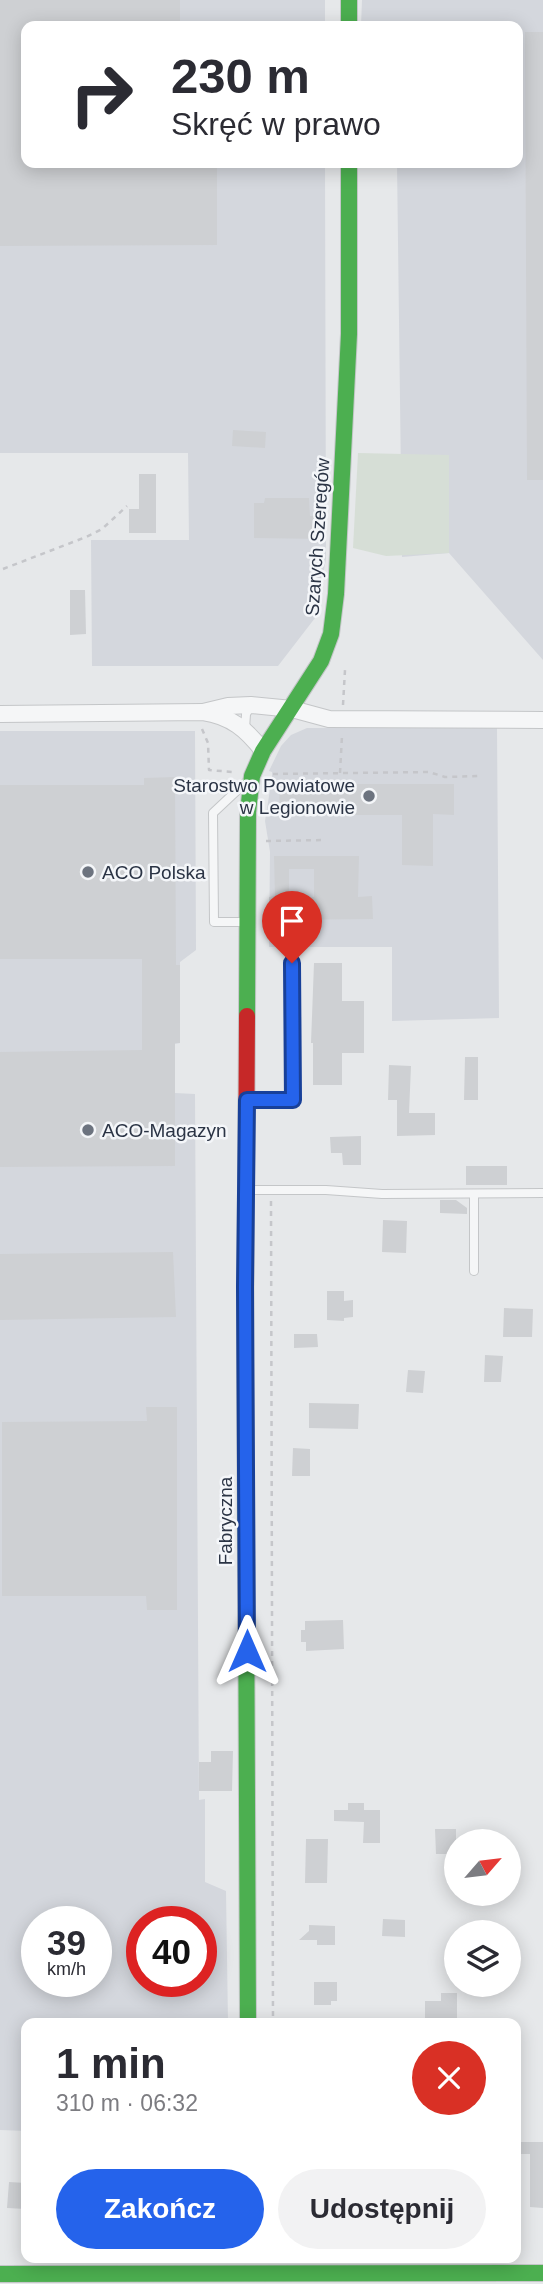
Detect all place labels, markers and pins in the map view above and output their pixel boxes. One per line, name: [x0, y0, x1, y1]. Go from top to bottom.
place label: Starostwo Powiatowe w Legionowie: [173, 775, 355, 818]
marker: Starostwo Powiatowe w Legionowie: [361, 788, 377, 804]
place label: ACO Polska: [102, 862, 206, 883]
marker: ACO Polska: [80, 864, 96, 880]
pin: [262, 891, 322, 963]
place label: ACO-Magazyn: [102, 1120, 227, 1141]
marker: ACO-Magazyn: [80, 1122, 96, 1138]

